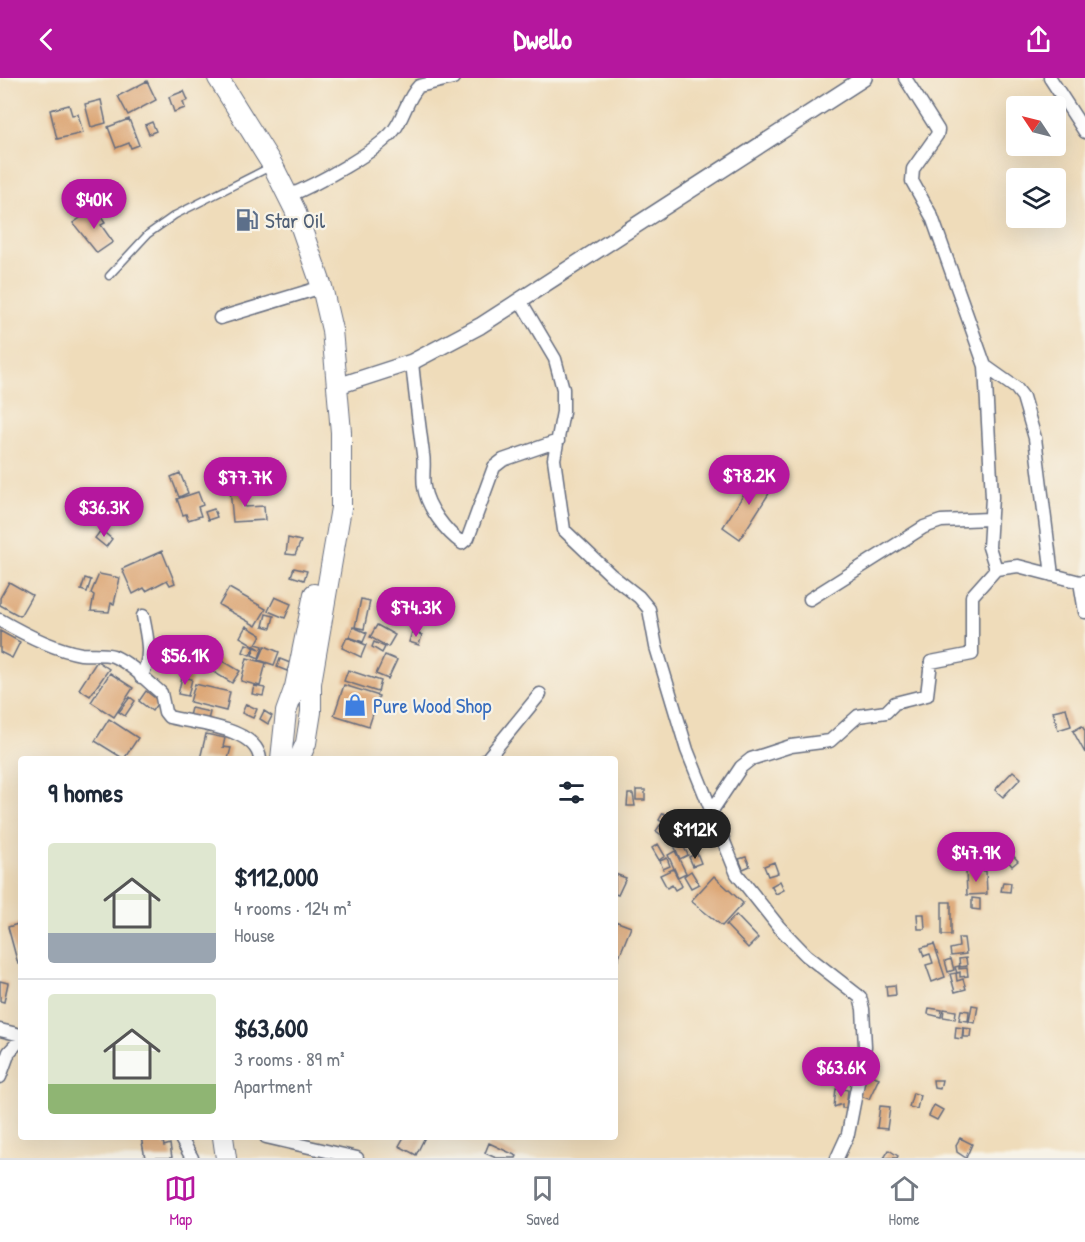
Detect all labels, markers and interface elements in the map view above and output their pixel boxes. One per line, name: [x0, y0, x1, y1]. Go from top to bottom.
text: Dwello: [513, 21, 572, 57]
icon: back: [30, 23, 63, 56]
icon: share: [1022, 23, 1055, 56]
north arrow: [1006, 96, 1066, 156]
map controls: [1006, 96, 1066, 228]
button: layers: [1006, 168, 1066, 228]
pin: $40K: [58, 179, 130, 230]
text: $40K: [75, 185, 113, 212]
place label: Star Oil: [265, 206, 325, 235]
fuel station icon: Star Oil: [234, 207, 260, 233]
pin: $78.2K: [700, 455, 798, 506]
pin: $77.7K: [196, 457, 294, 508]
text: $78.2K: [723, 461, 775, 488]
text: $77.7K: [218, 463, 272, 490]
pin: $36.3K: [55, 487, 153, 538]
text: $36.3K: [79, 493, 129, 520]
pin: $74.3K: [367, 587, 465, 638]
text: $74.3K: [390, 593, 442, 620]
pin: $56.1K: [136, 635, 234, 686]
text: $56.1K: [161, 641, 209, 668]
place label: Pure Wood Shop: [373, 691, 492, 720]
shop icon: Pure Wood Shop: [342, 692, 368, 718]
text: 9 homes: [48, 775, 123, 810]
icon: filters: [555, 776, 588, 809]
pin: $112K: [653, 809, 737, 860]
text: $112K: [673, 815, 717, 842]
pin: $47.9K: [927, 832, 1025, 883]
text: $47.9K: [951, 838, 1001, 865]
text: $112,000: [234, 859, 318, 894]
icon: home: [96, 867, 168, 939]
text: 4 rooms · 124 m²: [234, 894, 351, 921]
text: House: [234, 921, 275, 948]
text: $63,600: [234, 1010, 308, 1045]
icon: home: [96, 1018, 168, 1090]
text: 3 rooms · 89 m²: [234, 1045, 345, 1072]
pin: $63.6K: [792, 1047, 890, 1098]
text: $63.6K: [816, 1053, 866, 1080]
text: Apartment: [234, 1072, 312, 1099]
tab: Map: [164, 1172, 197, 1230]
tab: Saved: [526, 1172, 559, 1230]
tab: Home: [888, 1172, 921, 1230]

